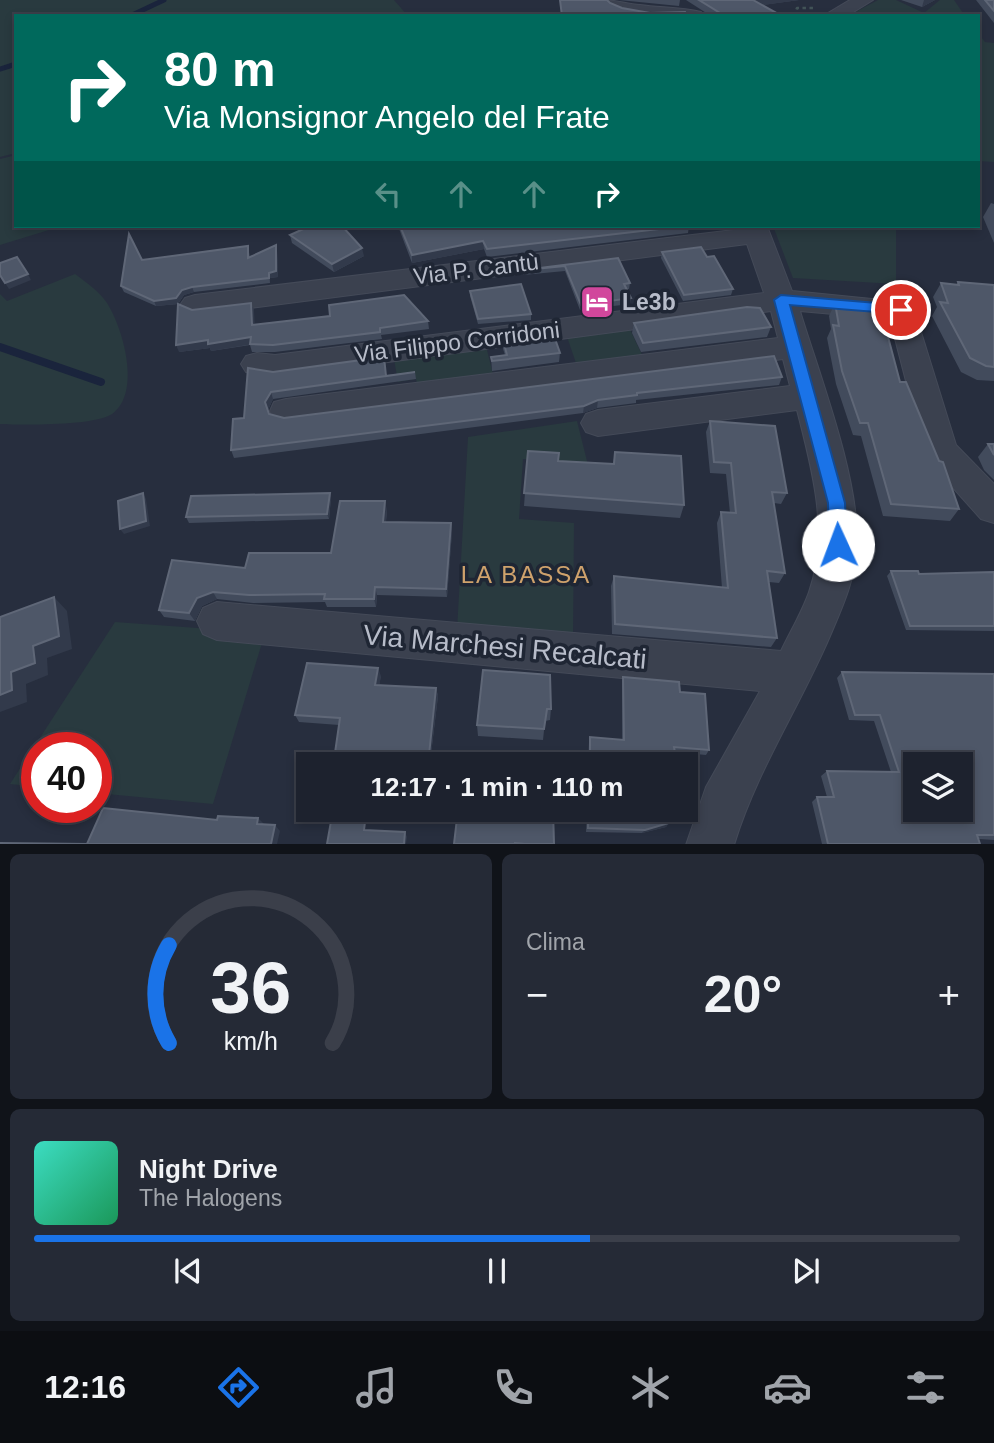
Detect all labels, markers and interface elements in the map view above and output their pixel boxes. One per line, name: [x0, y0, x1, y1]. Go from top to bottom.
icon: right: [49, 42, 140, 133]
text: 80 m: [164, 42, 276, 96]
text: Via Monsignor Angelo del Frate: [164, 99, 610, 135]
icon: left: [369, 175, 407, 213]
icon: ahead: [442, 175, 480, 213]
icon: ahead: [515, 175, 553, 213]
icon: right: [588, 175, 626, 213]
street label: Via P. Cantù: [412, 248, 540, 290]
pin: [871, 280, 931, 340]
hotel icon: Le3b: [578, 283, 616, 321]
place label: Le3b: [622, 289, 676, 315]
icon: arrive: [882, 291, 920, 329]
street label: Via Filippo Corridoni: [353, 317, 561, 367]
position arrow: [801, 508, 875, 582]
district label: LA BASSA: [461, 561, 591, 588]
street label: Via Marchesi Recalcati: [362, 619, 648, 675]
speed limit sign: 40: [21, 732, 112, 823]
map controls: [903, 752, 973, 822]
button: layers: [903, 752, 973, 822]
text: 12:17 · 1 min · 110 m: [371, 772, 623, 802]
text: Clima: [526, 929, 585, 955]
text: 36: [211, 947, 291, 1028]
text: 20°: [704, 965, 782, 1023]
text: −: [526, 974, 548, 1016]
text: +: [938, 974, 960, 1016]
text: km/h: [224, 1026, 278, 1054]
text: Night Drive: [139, 1154, 278, 1184]
text: The Halogens: [139, 1185, 282, 1211]
icon: previous: [169, 1252, 207, 1290]
icon: pause: [478, 1252, 516, 1290]
icon: next: [787, 1252, 825, 1290]
icon: directions: [214, 1363, 263, 1412]
icon: music: [352, 1363, 401, 1412]
icon: phone: [489, 1363, 538, 1412]
icon: climate: [626, 1363, 675, 1412]
icon: car: [763, 1363, 812, 1412]
icon: filters: [901, 1363, 950, 1412]
text: 12:16: [44, 1369, 126, 1405]

